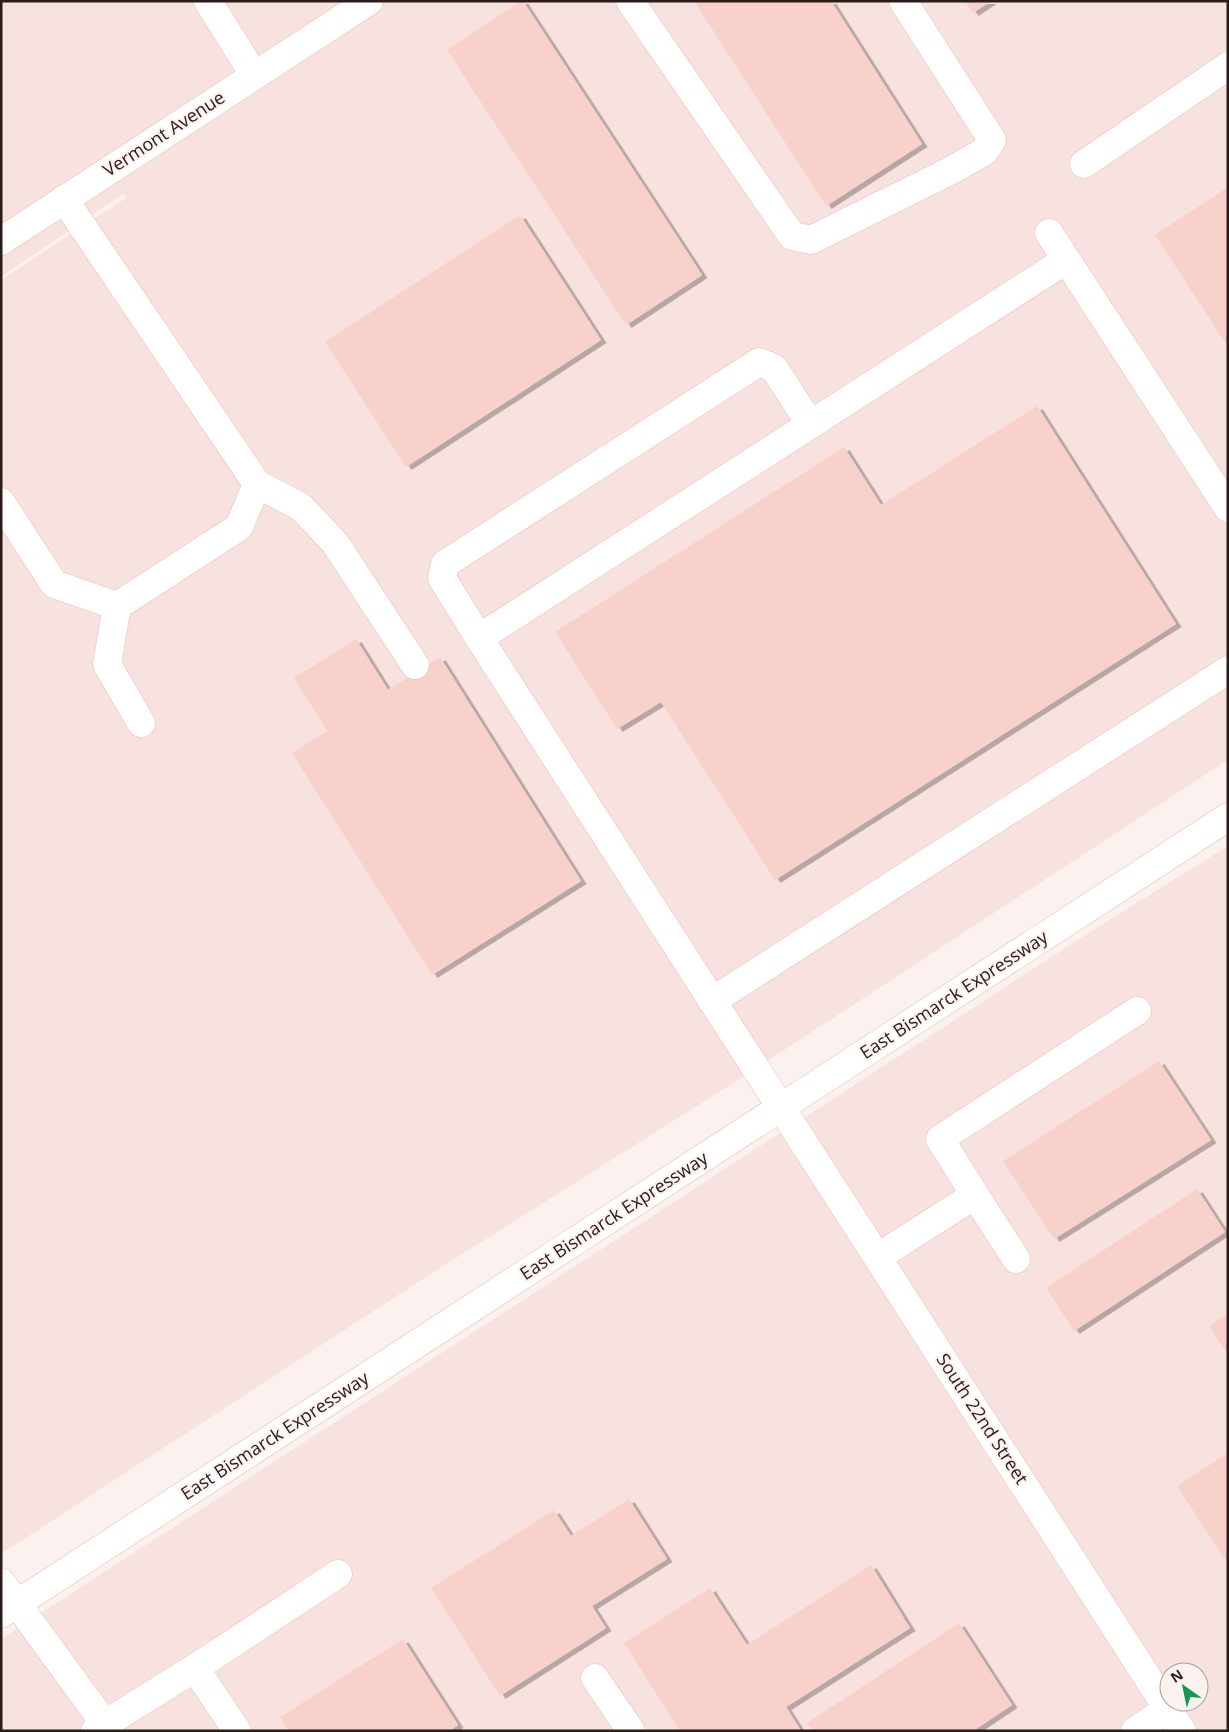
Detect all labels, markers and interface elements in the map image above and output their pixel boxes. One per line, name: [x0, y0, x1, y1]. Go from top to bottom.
street label: Vermont Avenue: [98, 85, 229, 181]
street label: East Bismarck Expressway: [855, 924, 1053, 1064]
street label: East Bismarck Expressway: [515, 1145, 713, 1285]
street label: South 22nd Street: [932, 1348, 1034, 1489]
street label: East Bismarck Expressway: [176, 1365, 374, 1505]
north arrow: [1159, 1662, 1209, 1712]
text: N: [1167, 1665, 1187, 1687]

